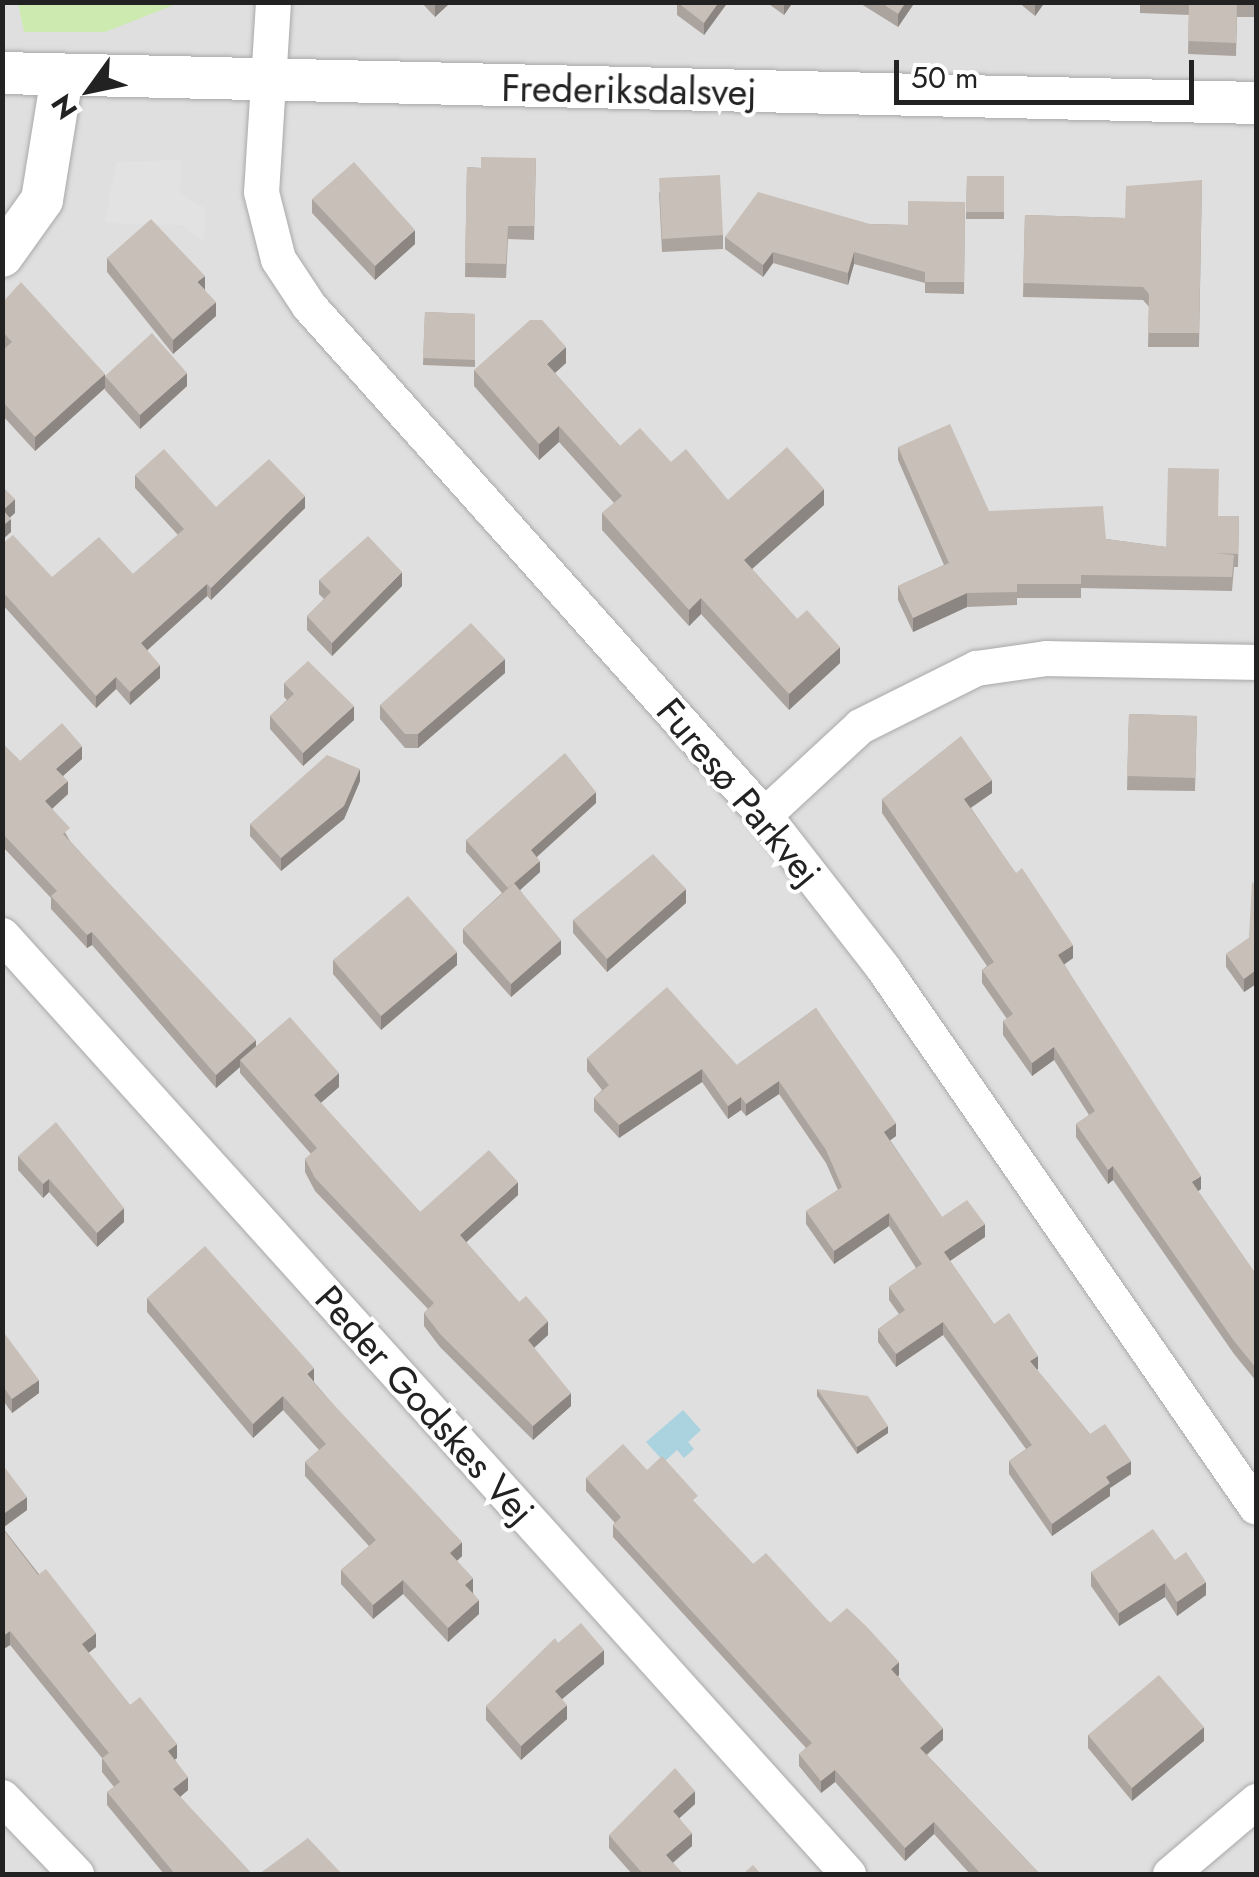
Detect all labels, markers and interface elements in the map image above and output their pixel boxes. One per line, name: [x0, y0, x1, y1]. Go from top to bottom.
north arrow: [40, 40, 140, 140]
scale bar: [899, 40, 1199, 102]
text: 50 m: [911, 56, 978, 99]
street label: Frederiksdalsvej: [501, 65, 757, 115]
text: N: [41, 86, 88, 127]
street label: Furesø Parkvej: [647, 689, 831, 895]
street label: Peder Godskes Vej: [306, 1276, 544, 1534]

